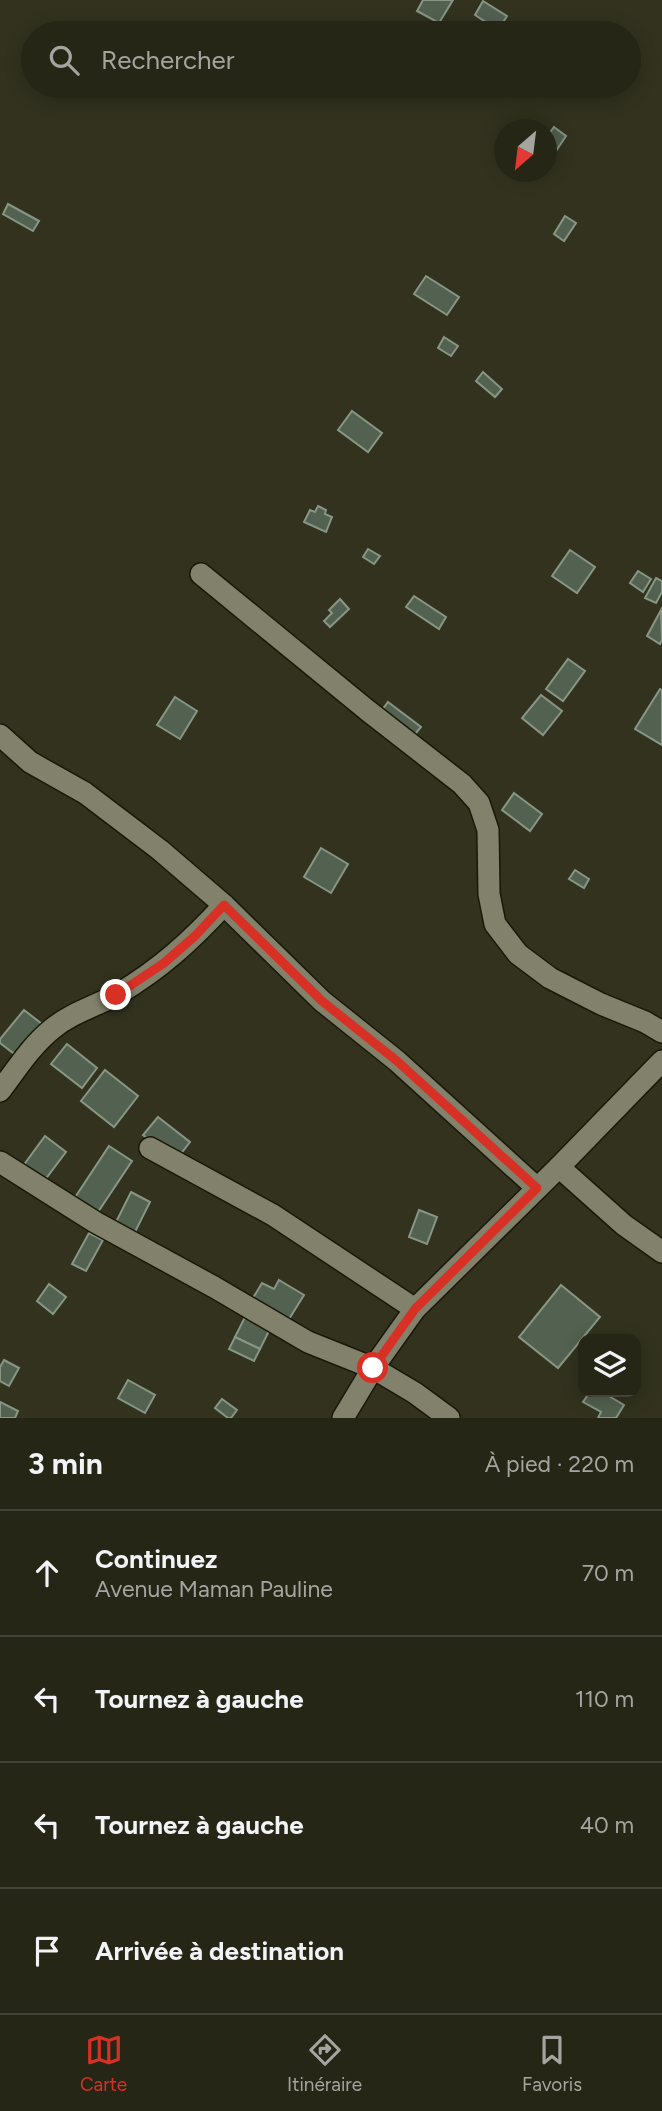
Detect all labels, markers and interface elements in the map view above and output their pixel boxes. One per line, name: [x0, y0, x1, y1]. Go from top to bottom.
search box: [21, 21, 641, 98]
icon: search: [45, 41, 83, 79]
text: Rechercher: [101, 44, 235, 76]
north arrow: [494, 119, 557, 182]
route end: [100, 979, 131, 1010]
map controls: [578, 1334, 641, 1397]
button: layers: [578, 1334, 641, 1397]
route start: [357, 1352, 388, 1383]
text: 3 min: [28, 1445, 103, 1482]
text: À pied · 220 m: [485, 1450, 634, 1478]
text: Continuez: [95, 1543, 217, 1575]
icon: ahead: [28, 1554, 66, 1592]
text: 70 m: [582, 1559, 634, 1587]
text: Avenue Maman Pauline: [95, 1575, 333, 1603]
icon: left: [28, 1680, 66, 1718]
text: Tournez à gauche: [95, 1683, 304, 1715]
text: 110 m: [575, 1685, 634, 1713]
icon: left: [28, 1806, 66, 1844]
text: Tournez à gauche: [95, 1809, 304, 1841]
text: 40 m: [580, 1811, 634, 1839]
icon: arrive: [28, 1932, 66, 1970]
text: Arrivée à destination: [95, 1935, 344, 1967]
tab: Carte: [80, 2031, 127, 2096]
tab: Itinéraire: [287, 2031, 362, 2096]
tab: Favoris: [522, 2031, 582, 2096]

